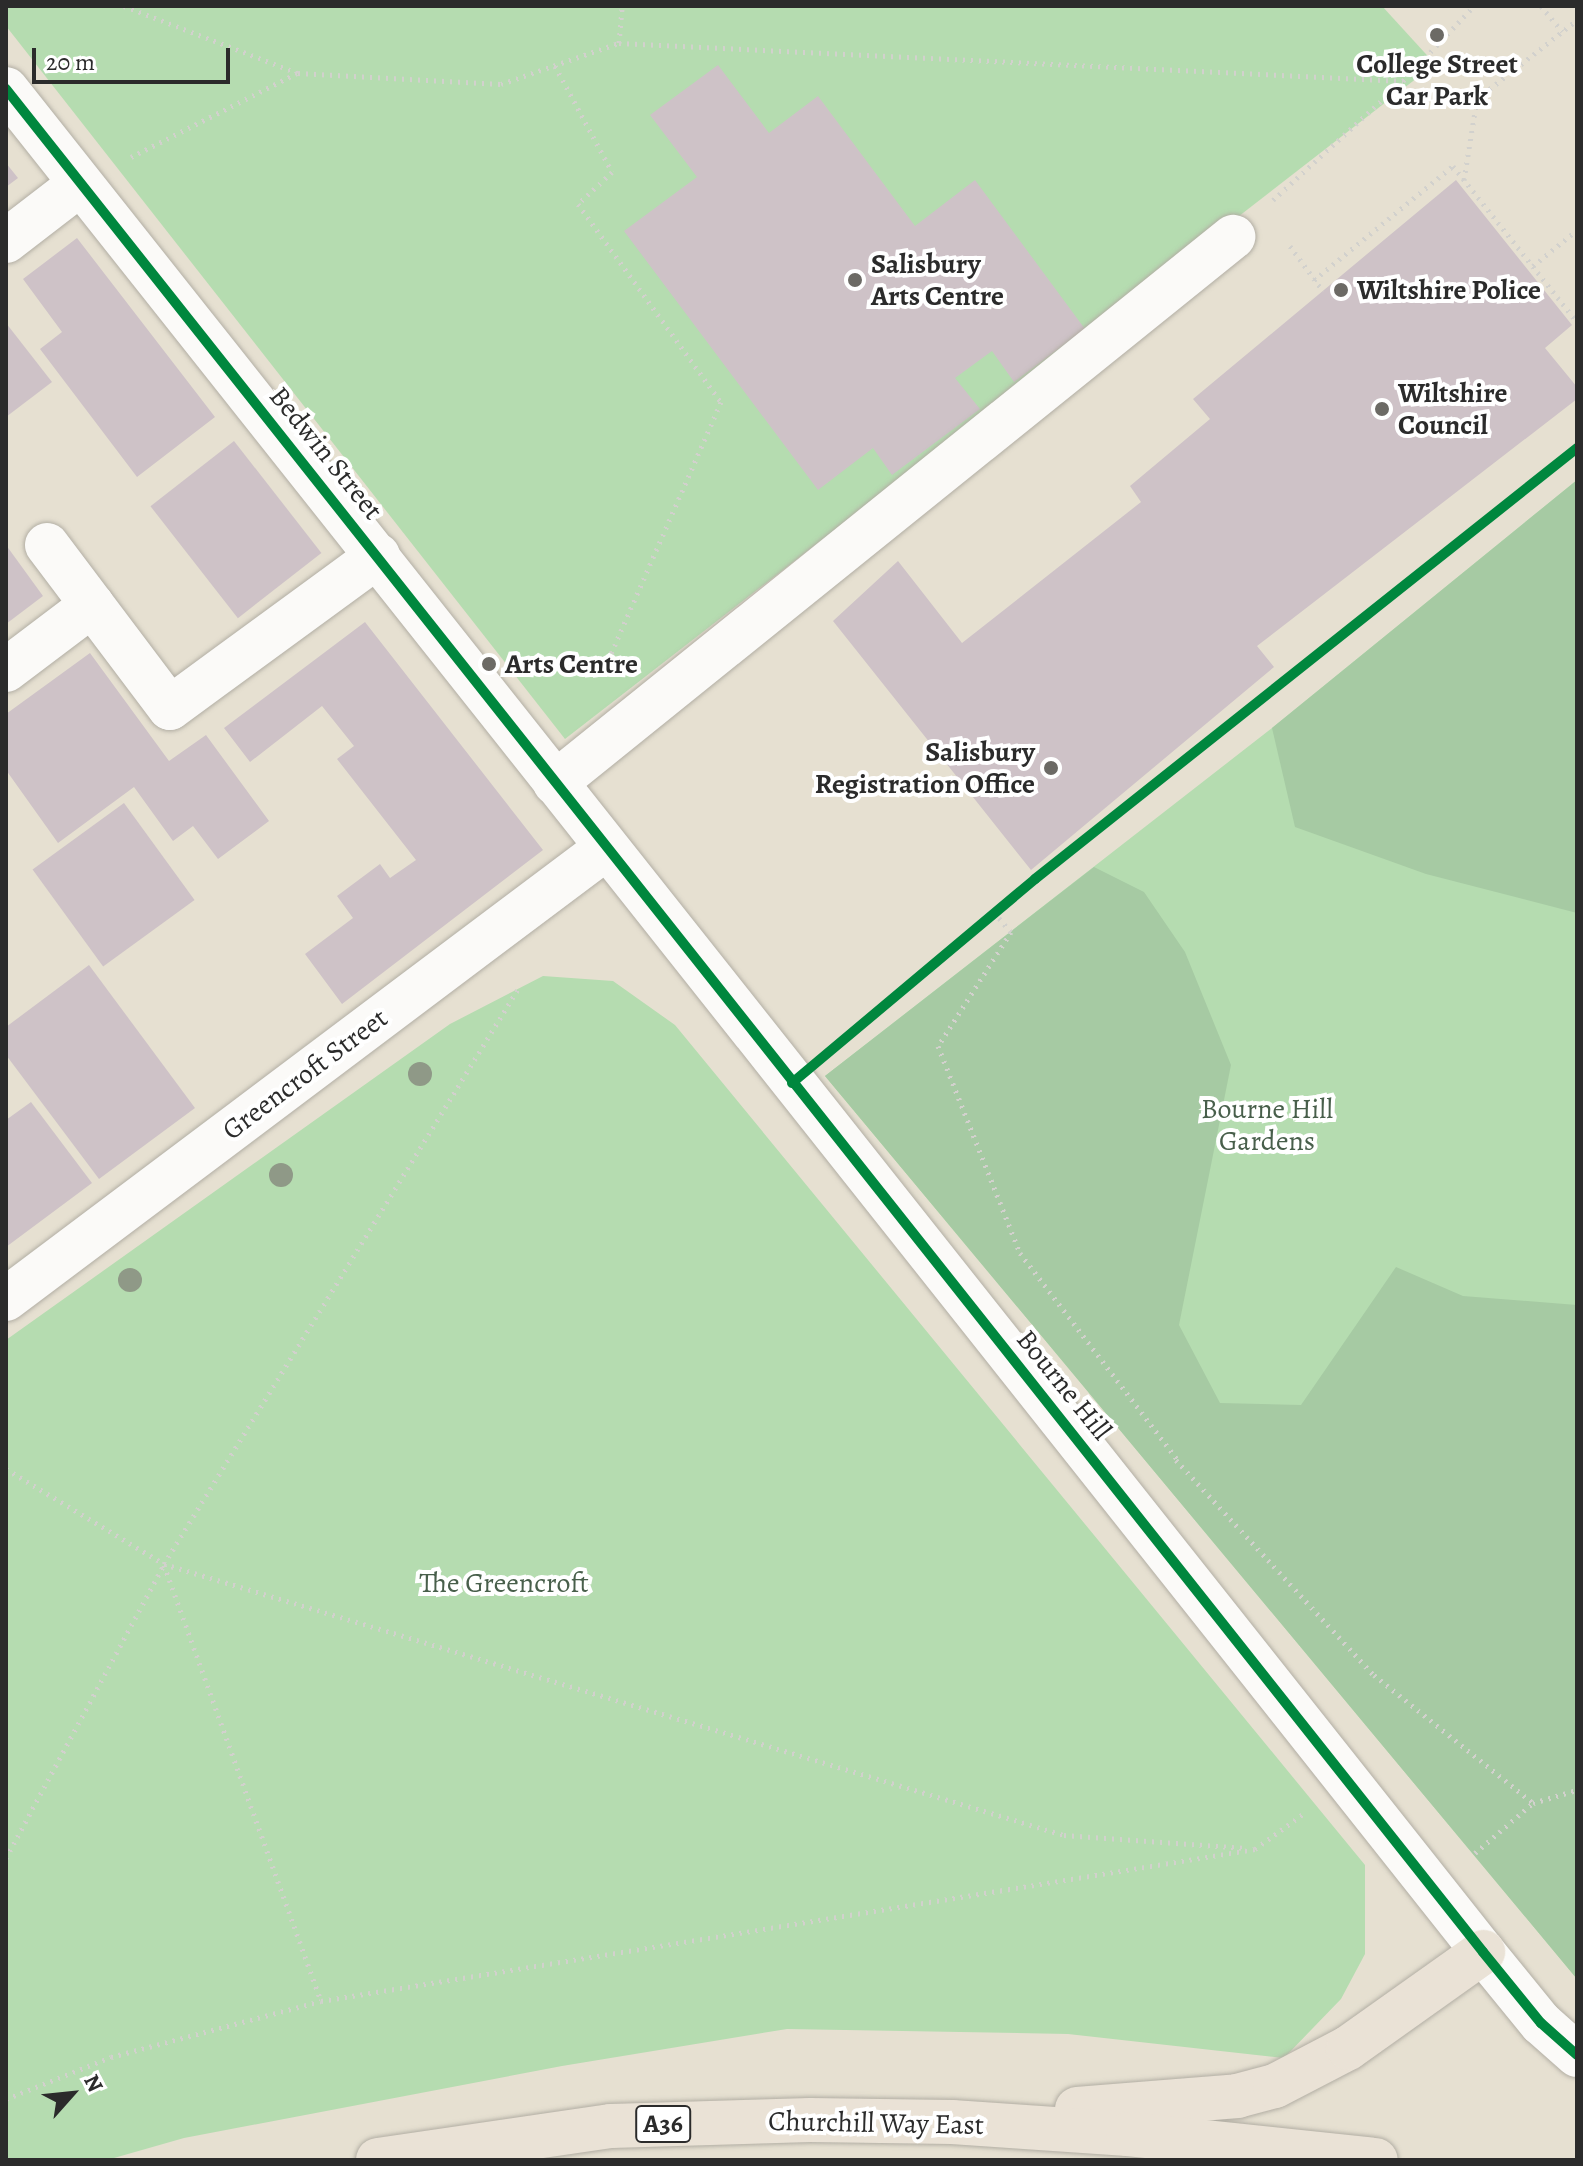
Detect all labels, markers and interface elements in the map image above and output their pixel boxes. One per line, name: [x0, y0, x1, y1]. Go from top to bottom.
marker: College Street Car Park: [1428, 26, 1446, 44]
scale bar: [36, 32, 234, 82]
text: 20 m: [46, 46, 95, 78]
place label: College Street Car Park: [1356, 47, 1518, 113]
place label: Salisbury Arts Centre: [871, 247, 1004, 313]
marker: Salisbury Arts Centre: [846, 271, 864, 289]
place label: Wiltshire Police: [1357, 273, 1541, 307]
marker: Wiltshire Police: [1332, 281, 1350, 299]
place label: Wiltshire Council: [1398, 376, 1507, 442]
street label: Bedwin Street: [262, 380, 390, 526]
marker: Wiltshire Council: [1373, 400, 1391, 418]
place label: Arts Centre: [505, 647, 638, 681]
marker: Arts Centre: [480, 655, 498, 673]
place label: Salisbury Registration Office: [815, 735, 1035, 801]
marker: Salisbury Registration Office: [1042, 759, 1060, 777]
street label: Greencroft Street: [216, 1001, 394, 1147]
park label: Bourne Hill Gardens: [1201, 1092, 1333, 1158]
street label: Bourne Hill: [1009, 1323, 1119, 1447]
park label: The Greencroft: [419, 1566, 589, 1600]
north arrow: [32, 2054, 112, 2134]
text: N: [76, 2069, 110, 2097]
road number: A36: [635, 2102, 691, 2146]
street label: Churchill Way East: [768, 2104, 984, 2142]

